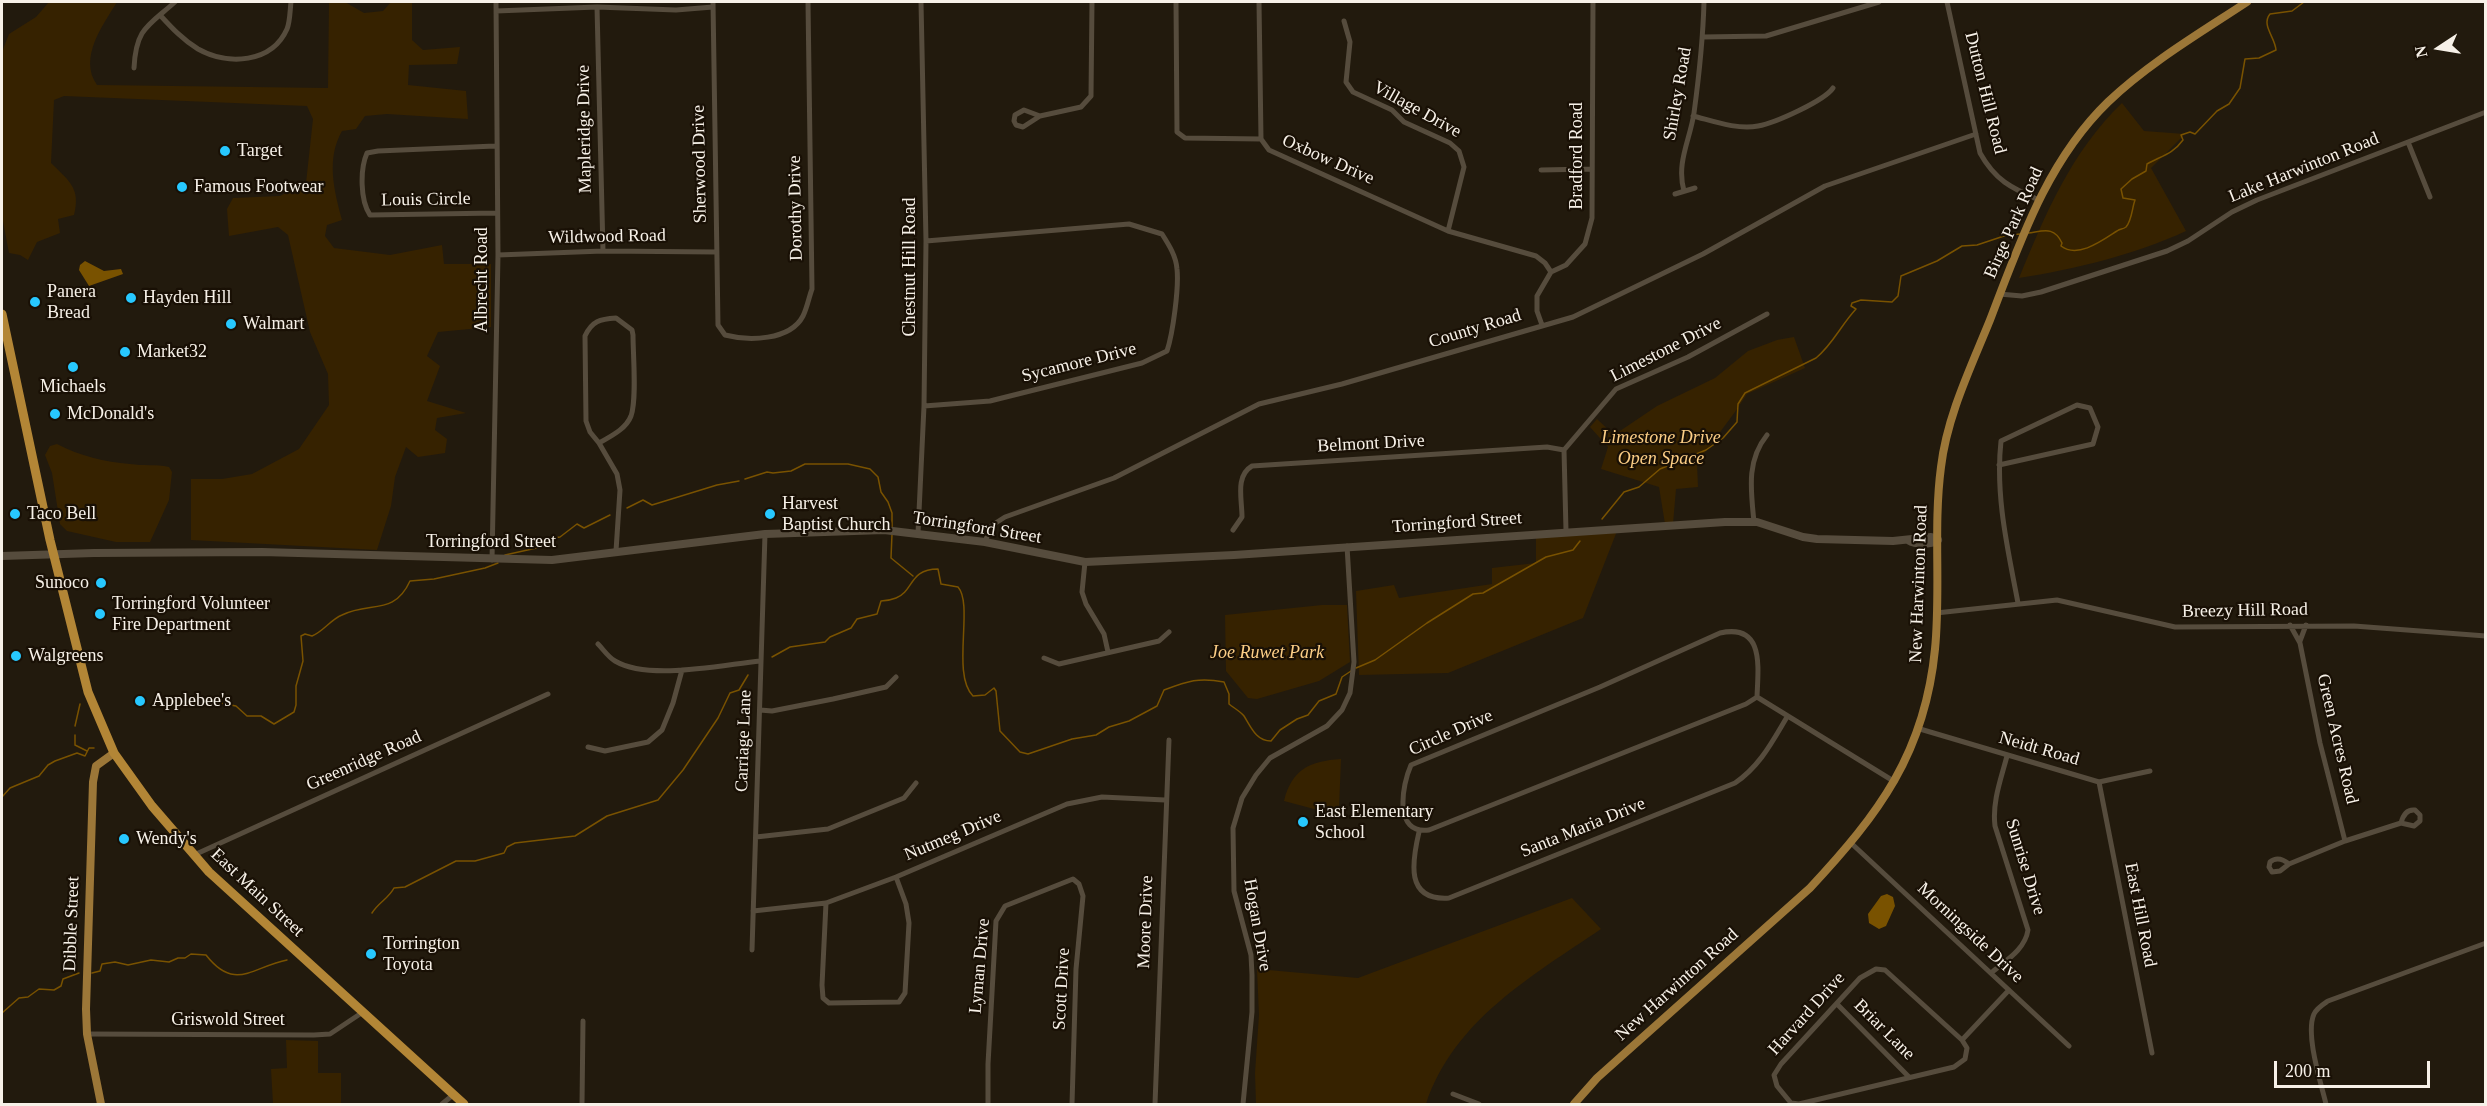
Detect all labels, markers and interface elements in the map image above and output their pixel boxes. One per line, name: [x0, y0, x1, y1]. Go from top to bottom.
north arrow: [2409, 18, 2469, 78]
street label: Dutton Hill Road: [1959, 30, 2011, 156]
text: N: [2411, 44, 2430, 59]
street label: Shirley Road: [1659, 46, 1697, 142]
street label: Mapleridge Drive: [573, 65, 597, 193]
street label: Village Drive: [1369, 77, 1465, 143]
street label: Bradford Road: [1566, 102, 1588, 210]
street label: Sherwood Drive: [688, 105, 712, 223]
street label: Lake Harwinton Road: [2226, 128, 2382, 208]
street label: Oxbow Drive: [1279, 130, 1377, 190]
place label: Target: [237, 140, 282, 162]
marker: Target: [218, 144, 232, 158]
street label: Dorothy Drive: [784, 155, 808, 261]
street label: Birge Park Road: [1980, 164, 2048, 282]
place label: Famous Footwear: [194, 176, 323, 198]
marker: Famous Footwear: [175, 180, 189, 194]
street label: Louis Circle: [381, 188, 471, 212]
street label: Chestnut Hill Road: [899, 198, 921, 336]
street label: Wildwood Road: [548, 225, 666, 249]
street label: Albrecht Road: [471, 227, 493, 333]
place label: Panera Bread: [47, 281, 96, 324]
place label: Hayden Hill: [143, 287, 231, 309]
marker: Hayden Hill: [124, 291, 138, 305]
marker: Panera Bread: [28, 295, 42, 309]
street label: County Road: [1426, 305, 1524, 353]
place label: Walmart: [243, 313, 305, 335]
street label: Limestone Drive: [1607, 313, 1725, 387]
marker: Walmart: [224, 317, 238, 331]
street label: Sycamore Drive: [1019, 338, 1139, 388]
place label: Market32: [137, 341, 207, 363]
marker: Market32: [118, 345, 132, 359]
marker: Michaels: [66, 360, 80, 374]
place label: Michaels: [40, 376, 106, 398]
place label: McDonald's: [67, 403, 154, 425]
marker: McDonald's: [48, 407, 62, 421]
park label: Limestone Drive Open Space: [1601, 427, 1721, 470]
street label: Belmont Drive: [1317, 430, 1425, 458]
place label: Harvest Baptist Church: [782, 493, 890, 536]
place label: Taco Bell: [27, 503, 96, 525]
street label: New Harwinton Road: [1905, 505, 1933, 663]
marker: Taco Bell: [8, 507, 22, 521]
marker: Harvest Baptist Church: [763, 507, 777, 521]
street label: Torringford Street: [911, 507, 1043, 549]
street label: Torringford Street: [1391, 508, 1523, 538]
street label: Torringford Street: [426, 531, 556, 553]
place label: Sunoco: [35, 572, 89, 594]
marker: Sunoco: [94, 576, 108, 590]
place label: Torringford Volunteer Fire Department: [112, 593, 270, 636]
street label: Breezy Hill Road: [2182, 599, 2308, 623]
marker: Torringford Volunteer Fire Department: [93, 607, 107, 621]
park label: Joe Ruwet Park: [1210, 642, 1324, 664]
place label: Walgreens: [28, 645, 104, 667]
marker: Walgreens: [9, 649, 23, 663]
street label: Green Acres Road: [2312, 672, 2362, 806]
street label: Carriage Lane: [731, 689, 757, 793]
place label: Applebee's: [152, 690, 231, 712]
marker: Applebee's: [133, 694, 147, 708]
street label: Circle Drive: [1406, 705, 1496, 761]
street label: Greenridge Road: [303, 726, 425, 796]
street label: Neidt Road: [1996, 727, 2082, 771]
street label: Santa Maria Drive: [1517, 793, 1649, 863]
place label: East Elementary School: [1315, 801, 1433, 844]
street label: Nutmeg Drive: [901, 806, 1005, 866]
marker: East Elementary School: [1296, 815, 1310, 829]
street label: Sunrise Drive: [2000, 816, 2050, 918]
place label: Wendy's: [136, 828, 197, 850]
marker: Wendy's: [117, 832, 131, 846]
street label: East Main Street: [206, 844, 308, 942]
street label: East Hill Road: [2119, 861, 2161, 969]
street label: Moore Drive: [1134, 875, 1158, 969]
street label: Dibble Street: [60, 876, 84, 972]
street label: Hogan Drive: [1238, 877, 1276, 973]
street label: Morningside Drive: [1912, 878, 2028, 988]
street label: Lyman Drive: [965, 918, 995, 1014]
street label: New Harwinton Road: [1611, 924, 1743, 1046]
place label: Torrington Toyota: [383, 933, 460, 976]
marker: Torrington Toyota: [364, 947, 378, 961]
street label: Scott Drive: [1049, 947, 1075, 1031]
street label: Harvard Drive: [1764, 968, 1850, 1060]
street label: Briar Lane: [1849, 995, 1919, 1065]
street label: Griswold Street: [171, 1009, 285, 1031]
scale bar: [2277, 1049, 2433, 1087]
text: 200 m: [2285, 1061, 2331, 1081]

